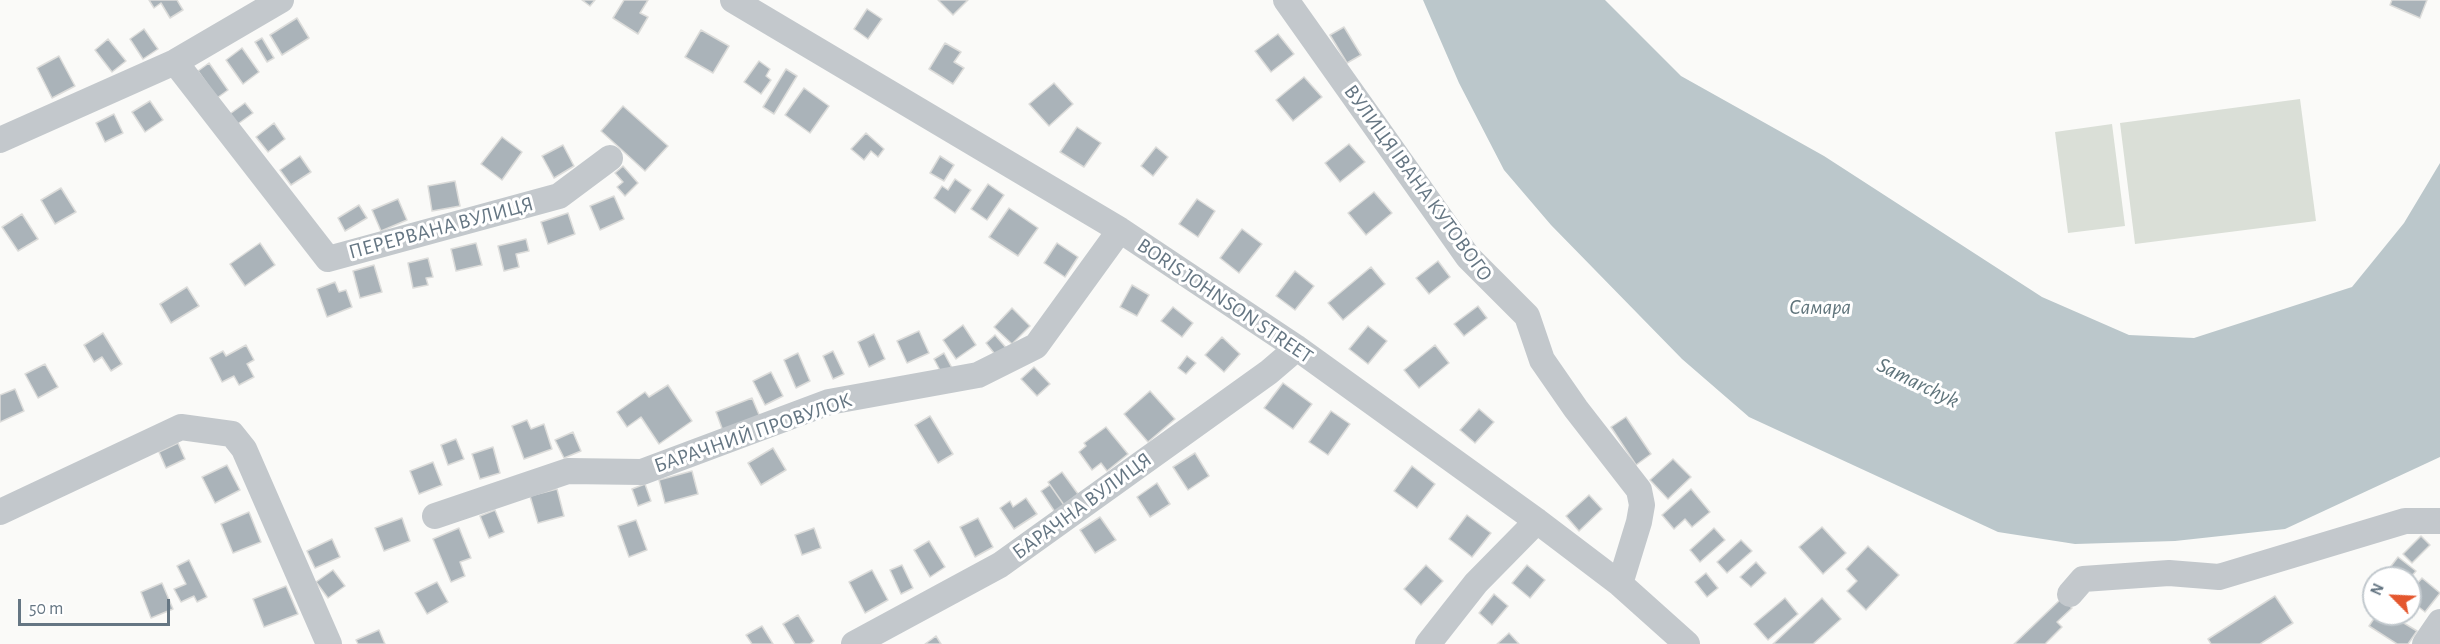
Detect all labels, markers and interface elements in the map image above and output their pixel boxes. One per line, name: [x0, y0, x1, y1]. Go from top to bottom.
street label: ВУЛИЦЯ ІВАНА КУТОВОГО: [1338, 80, 1498, 286]
street label: ПЕРЕРВАНА ВУЛИЦЯ: [346, 191, 536, 265]
street label: BORIS JOHNSON STREET: [1132, 233, 1318, 369]
water label: Самара: [1789, 294, 1851, 320]
water label: Samarchyk: [1873, 352, 1963, 414]
street label: БАРАЧНИЙ ПРОВУЛОК: [651, 387, 855, 479]
street label: БАРАЧНА ВУЛИЦЯ: [1007, 447, 1157, 565]
north arrow: [2362, 566, 2422, 626]
text: N: [2368, 581, 2387, 598]
scale bar: [21, 587, 172, 625]
text: 50 m: [29, 600, 63, 618]

